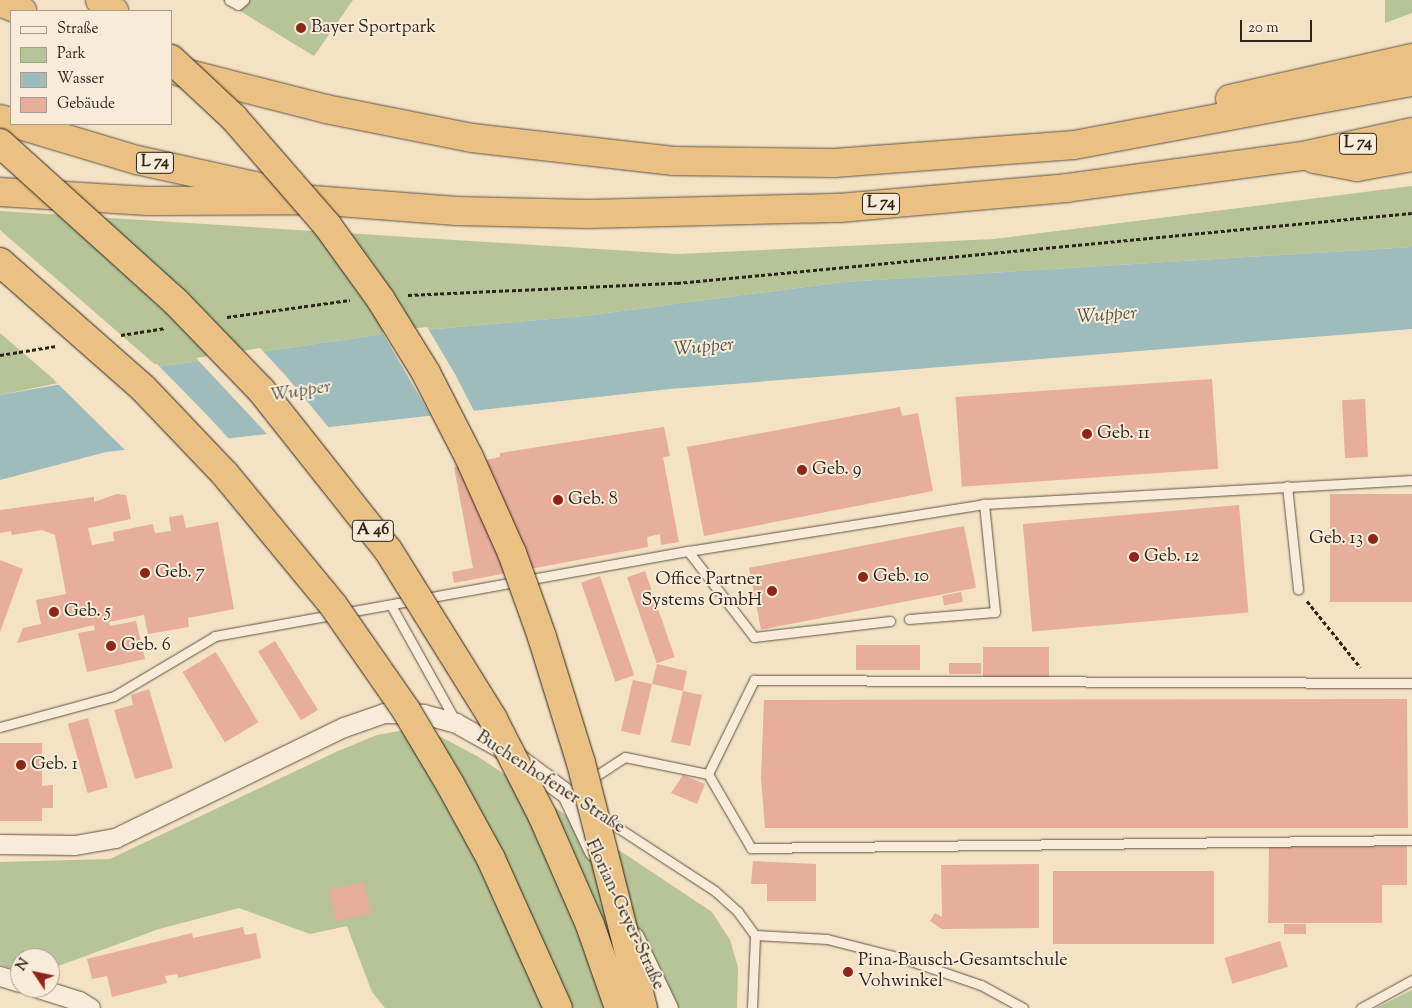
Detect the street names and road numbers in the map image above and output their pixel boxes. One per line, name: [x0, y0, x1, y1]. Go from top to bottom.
road number: L 74: [1338, 130, 1378, 158]
road number: L 74: [135, 150, 175, 177]
road number: L 74: [861, 190, 901, 218]
road number: A 46: [352, 518, 394, 544]
street label: Buchenhofener Straße: [472, 727, 628, 839]
street label: Florian-Geyer-Straße: [580, 836, 668, 994]

